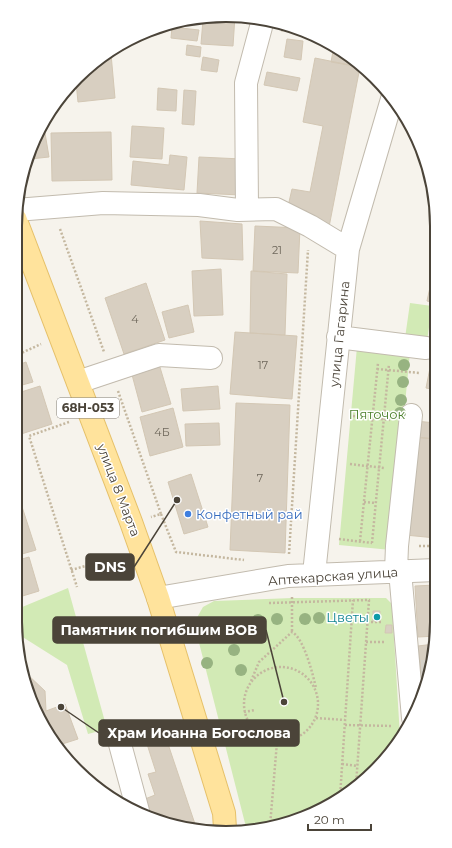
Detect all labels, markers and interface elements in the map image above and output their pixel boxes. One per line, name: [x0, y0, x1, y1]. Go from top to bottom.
house number: 21: [272, 243, 282, 257]
street label: улица Гагарина: [325, 280, 353, 389]
house number: 4: [131, 312, 139, 326]
house number: 17: [258, 358, 268, 372]
road number: 68Н-053: [57, 398, 119, 418]
park label: Пяточок: [349, 406, 406, 422]
house number: 4Б: [154, 425, 170, 439]
street label: улица 8 Марта: [94, 440, 144, 539]
house number: 7: [257, 471, 263, 485]
place label: Конфетный рай: [196, 506, 303, 522]
marker: Конфетный рай: [183, 509, 193, 519]
callout: DNS: [86, 554, 134, 580]
text: DNS: [94, 558, 126, 576]
street label: Аптекарская улица: [267, 563, 399, 589]
place label: Цветы: [326, 609, 369, 625]
marker: Цветы: [372, 612, 382, 622]
callout: Памятник погибшим ВОВ: [53, 617, 266, 643]
text: Памятник погибшим ВОВ: [61, 621, 257, 639]
callout: Храм Иоанна Богослова: [99, 720, 299, 746]
text: Храм Иоанна Богослова: [107, 724, 291, 742]
scale bar: [308, 806, 371, 832]
text: 20 m: [314, 812, 345, 827]

